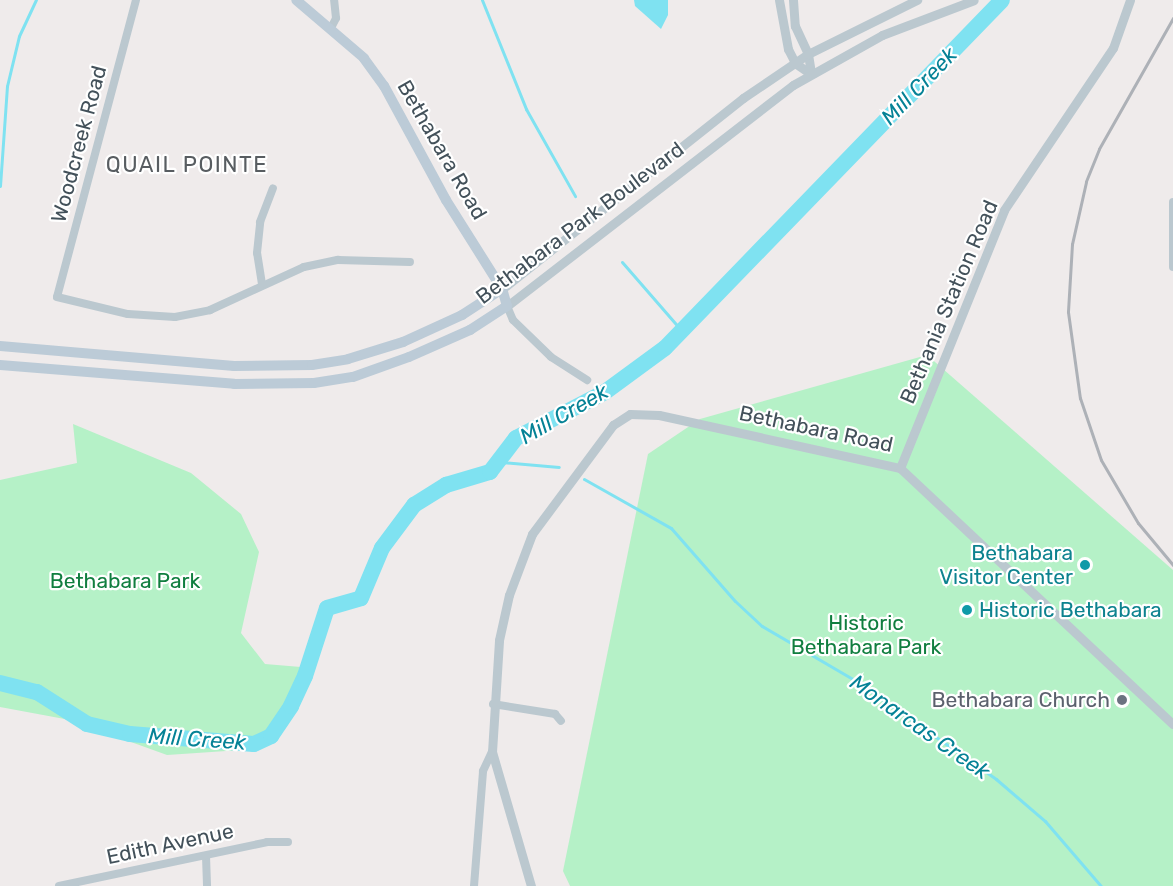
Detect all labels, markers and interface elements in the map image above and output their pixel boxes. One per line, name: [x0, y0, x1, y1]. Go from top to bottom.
water label: Mill Creek: [876, 42, 962, 130]
street label: Woodcreek Road: [46, 63, 112, 225]
street label: Bethabara Road: [392, 76, 492, 224]
street label: Bethabara Park Boulevard: [471, 136, 689, 310]
district label: QUAIL POINTE: [106, 152, 268, 178]
street label: Bethania Station Road: [895, 196, 1003, 408]
water label: Mill Creek: [515, 378, 613, 450]
street label: Bethabara Road: [737, 400, 895, 458]
place label: Bethabara Visitor Center: [939, 540, 1073, 590]
marker: Bethabara Visitor Center: [1078, 558, 1092, 572]
park label: Bethabara Park: [50, 568, 200, 594]
place label: Historic Bethabara: [979, 597, 1162, 623]
marker: Historic Bethabara: [960, 603, 974, 617]
park label: Historic Bethabara Park: [791, 610, 941, 660]
water label: Monarcas Creek: [845, 669, 995, 785]
place label: Bethabara Church: [931, 687, 1110, 713]
marker: Bethabara Church: [1115, 693, 1129, 707]
water label: Mill Creek: [147, 722, 247, 756]
street label: Edith Avenue: [104, 818, 236, 870]

